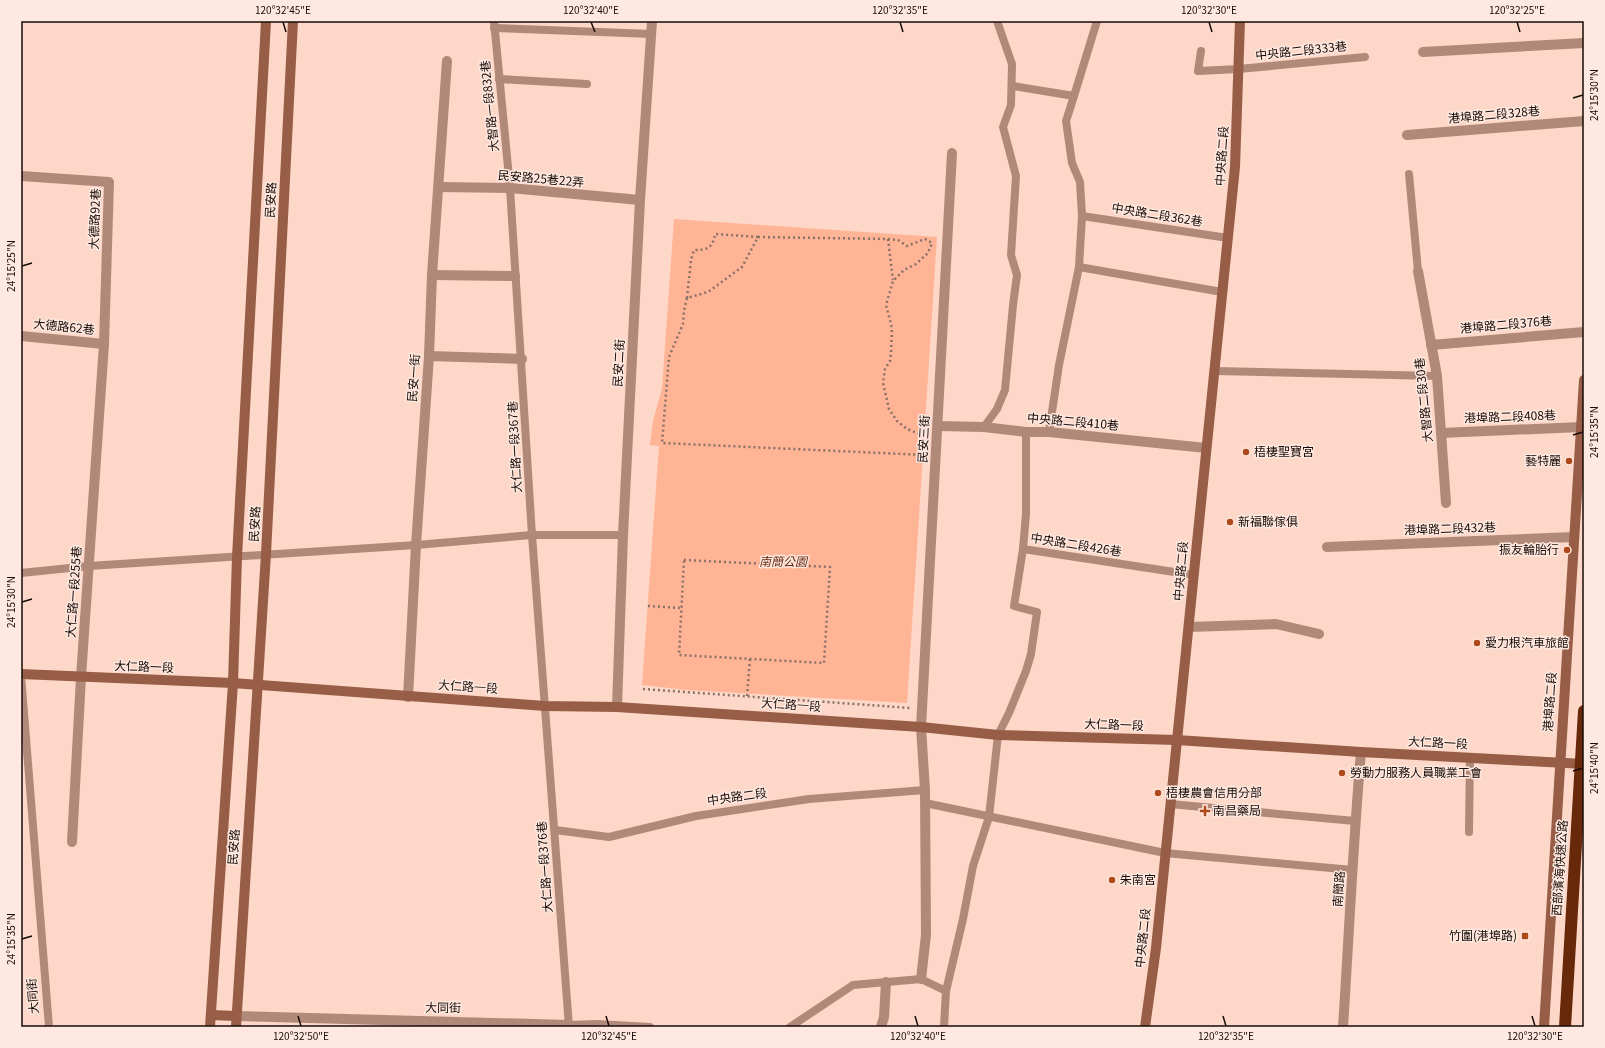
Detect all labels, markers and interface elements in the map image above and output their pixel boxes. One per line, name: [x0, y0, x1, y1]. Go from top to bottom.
text: 120°32'45"E: [255, 2, 311, 17]
text: 120°32'40"E: [563, 2, 619, 17]
text: 120°32'35"E: [872, 2, 928, 17]
text: 120°32'30"E: [1181, 2, 1237, 17]
text: 120°32'25"E: [1489, 2, 1545, 17]
street label: 中央路二段333巷: [1254, 36, 1347, 63]
street label: 大智路一段832巷: [475, 60, 502, 153]
text: 24°15'30"N: [1586, 69, 1601, 121]
street label: 港埠路二段328巷: [1447, 101, 1540, 126]
street label: 中央路二段: [1210, 125, 1231, 186]
street label: 民安路25巷22弄: [497, 165, 585, 190]
street label: 民安路: [260, 181, 279, 218]
street label: 大德路92巷: [84, 188, 103, 250]
street label: 中央路二段362巷: [1110, 198, 1204, 229]
text: 24°15'25"N: [3, 240, 18, 292]
street label: 港埠路二段376巷: [1459, 311, 1552, 336]
street label: 大德路62巷: [33, 314, 96, 337]
street label: 民安二街: [608, 339, 627, 387]
street label: 民安一街: [402, 353, 423, 402]
street label: 大智路二段30巷: [1410, 357, 1435, 443]
street label: 大仁路一段367巷: [503, 401, 524, 493]
street label: 港埠路二段408巷: [1464, 405, 1556, 426]
text: 24°15'35"N: [1586, 406, 1601, 458]
street label: 中央路二段410巷: [1027, 408, 1120, 433]
street label: 民安三街: [913, 415, 932, 463]
place label: 梧棲聖寶宮: [1254, 442, 1314, 459]
marker: 梧棲聖寶宮: [1241, 447, 1251, 457]
place label: 藝特麗: [1525, 451, 1561, 468]
marker: 藝特麗: [1564, 456, 1574, 466]
street label: 民安路: [244, 505, 263, 542]
place label: 新福聯傢俱: [1238, 512, 1298, 529]
marker: 新福聯傢俱: [1225, 517, 1235, 527]
street label: 港埠路二段432巷: [1404, 517, 1496, 538]
street label: 中央路二段426巷: [1029, 528, 1123, 559]
street label: 中央路二段: [1168, 540, 1191, 602]
place label: 振友輪胎行: [1499, 540, 1559, 557]
street label: 大仁路一段255巷: [61, 545, 84, 638]
marker: 振友輪胎行: [1562, 545, 1572, 555]
park label: 南簡公園: [759, 552, 809, 569]
text: 24°15'30"N: [3, 576, 18, 628]
place label: 愛力根汽車旅館: [1485, 633, 1569, 650]
marker: 愛力根汽車旅館: [1472, 638, 1482, 648]
street label: 大仁路一段: [114, 656, 174, 675]
street label: 港埠路二段: [1538, 671, 1559, 732]
street label: 大仁路一段: [438, 675, 499, 696]
street label: 大仁路一段: [761, 693, 822, 714]
street label: 大仁路一段: [1084, 714, 1144, 733]
street label: 大仁路一段: [1408, 731, 1468, 752]
text: 24°15'40"N: [1586, 742, 1601, 794]
place label: 勞動力服務人員職業工會: [1350, 763, 1482, 780]
marker: 勞動力服務人員職業工會: [1337, 768, 1347, 778]
street label: 中央路二段: [706, 783, 768, 808]
place label: 梧棲農會信用分部: [1166, 783, 1262, 800]
marker: 梧棲農會信用分部: [1153, 788, 1163, 798]
place label: 南昌藥局: [1213, 801, 1261, 818]
marker: 南昌藥局: [1200, 806, 1210, 816]
street label: 西部濱海快速公路: [1547, 819, 1570, 916]
street label: 大仁路一段376巷: [532, 821, 555, 914]
street label: 民安路: [223, 828, 242, 865]
place label: 朱南宮: [1120, 870, 1156, 887]
street label: 南簡路: [1328, 870, 1347, 907]
marker: 朱南宮: [1107, 875, 1117, 885]
street label: 中央路二段: [1130, 907, 1153, 969]
text: 24°15'35"N: [3, 913, 18, 965]
place label: 竹圍(港埠路): [1449, 926, 1517, 943]
marker: 竹圍(港埠路): [1520, 931, 1530, 941]
street label: 大同街: [21, 977, 42, 1015]
street label: 大同街: [425, 998, 461, 1015]
text: 120°32'50"E: [273, 1028, 329, 1043]
text: 120°32'45"E: [581, 1028, 637, 1043]
text: 120°32'40"E: [890, 1028, 946, 1043]
text: 120°32'35"E: [1198, 1028, 1254, 1043]
text: 120°32'30"E: [1507, 1028, 1563, 1043]

